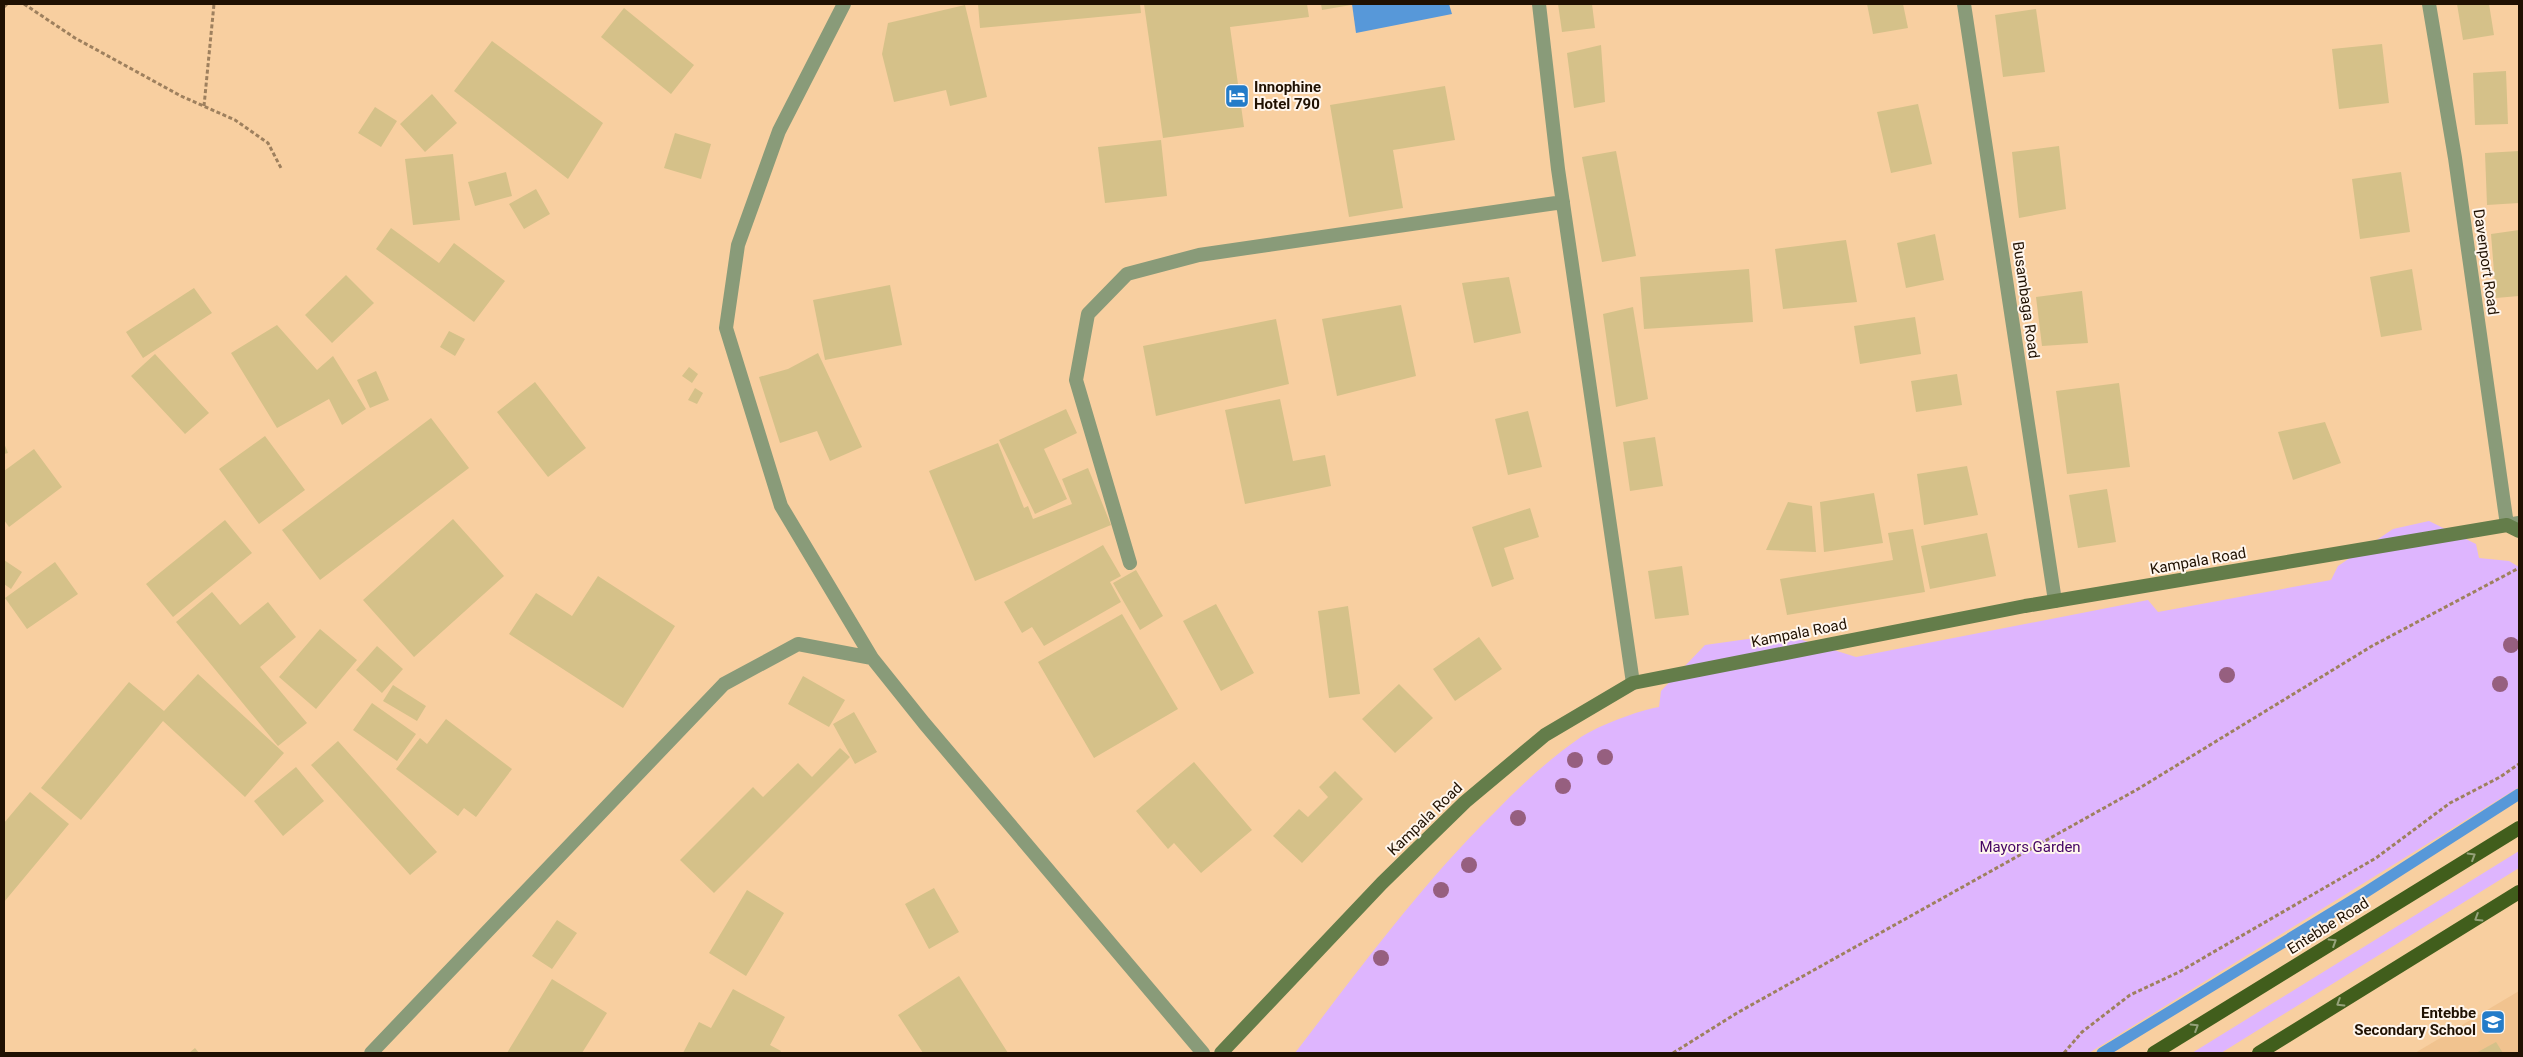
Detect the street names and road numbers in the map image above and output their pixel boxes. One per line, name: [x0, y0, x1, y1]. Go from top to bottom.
street label: Davenport Road: [2470, 208, 2502, 316]
street label: Busambaga Road: [2009, 240, 2043, 360]
street label: Kampala Road: [2149, 544, 2247, 578]
street label: Kampala Road: [1750, 615, 1848, 651]
street label: Kampala Road: [1384, 779, 1466, 859]
street label: Entebbe Road: [2284, 894, 2372, 958]

